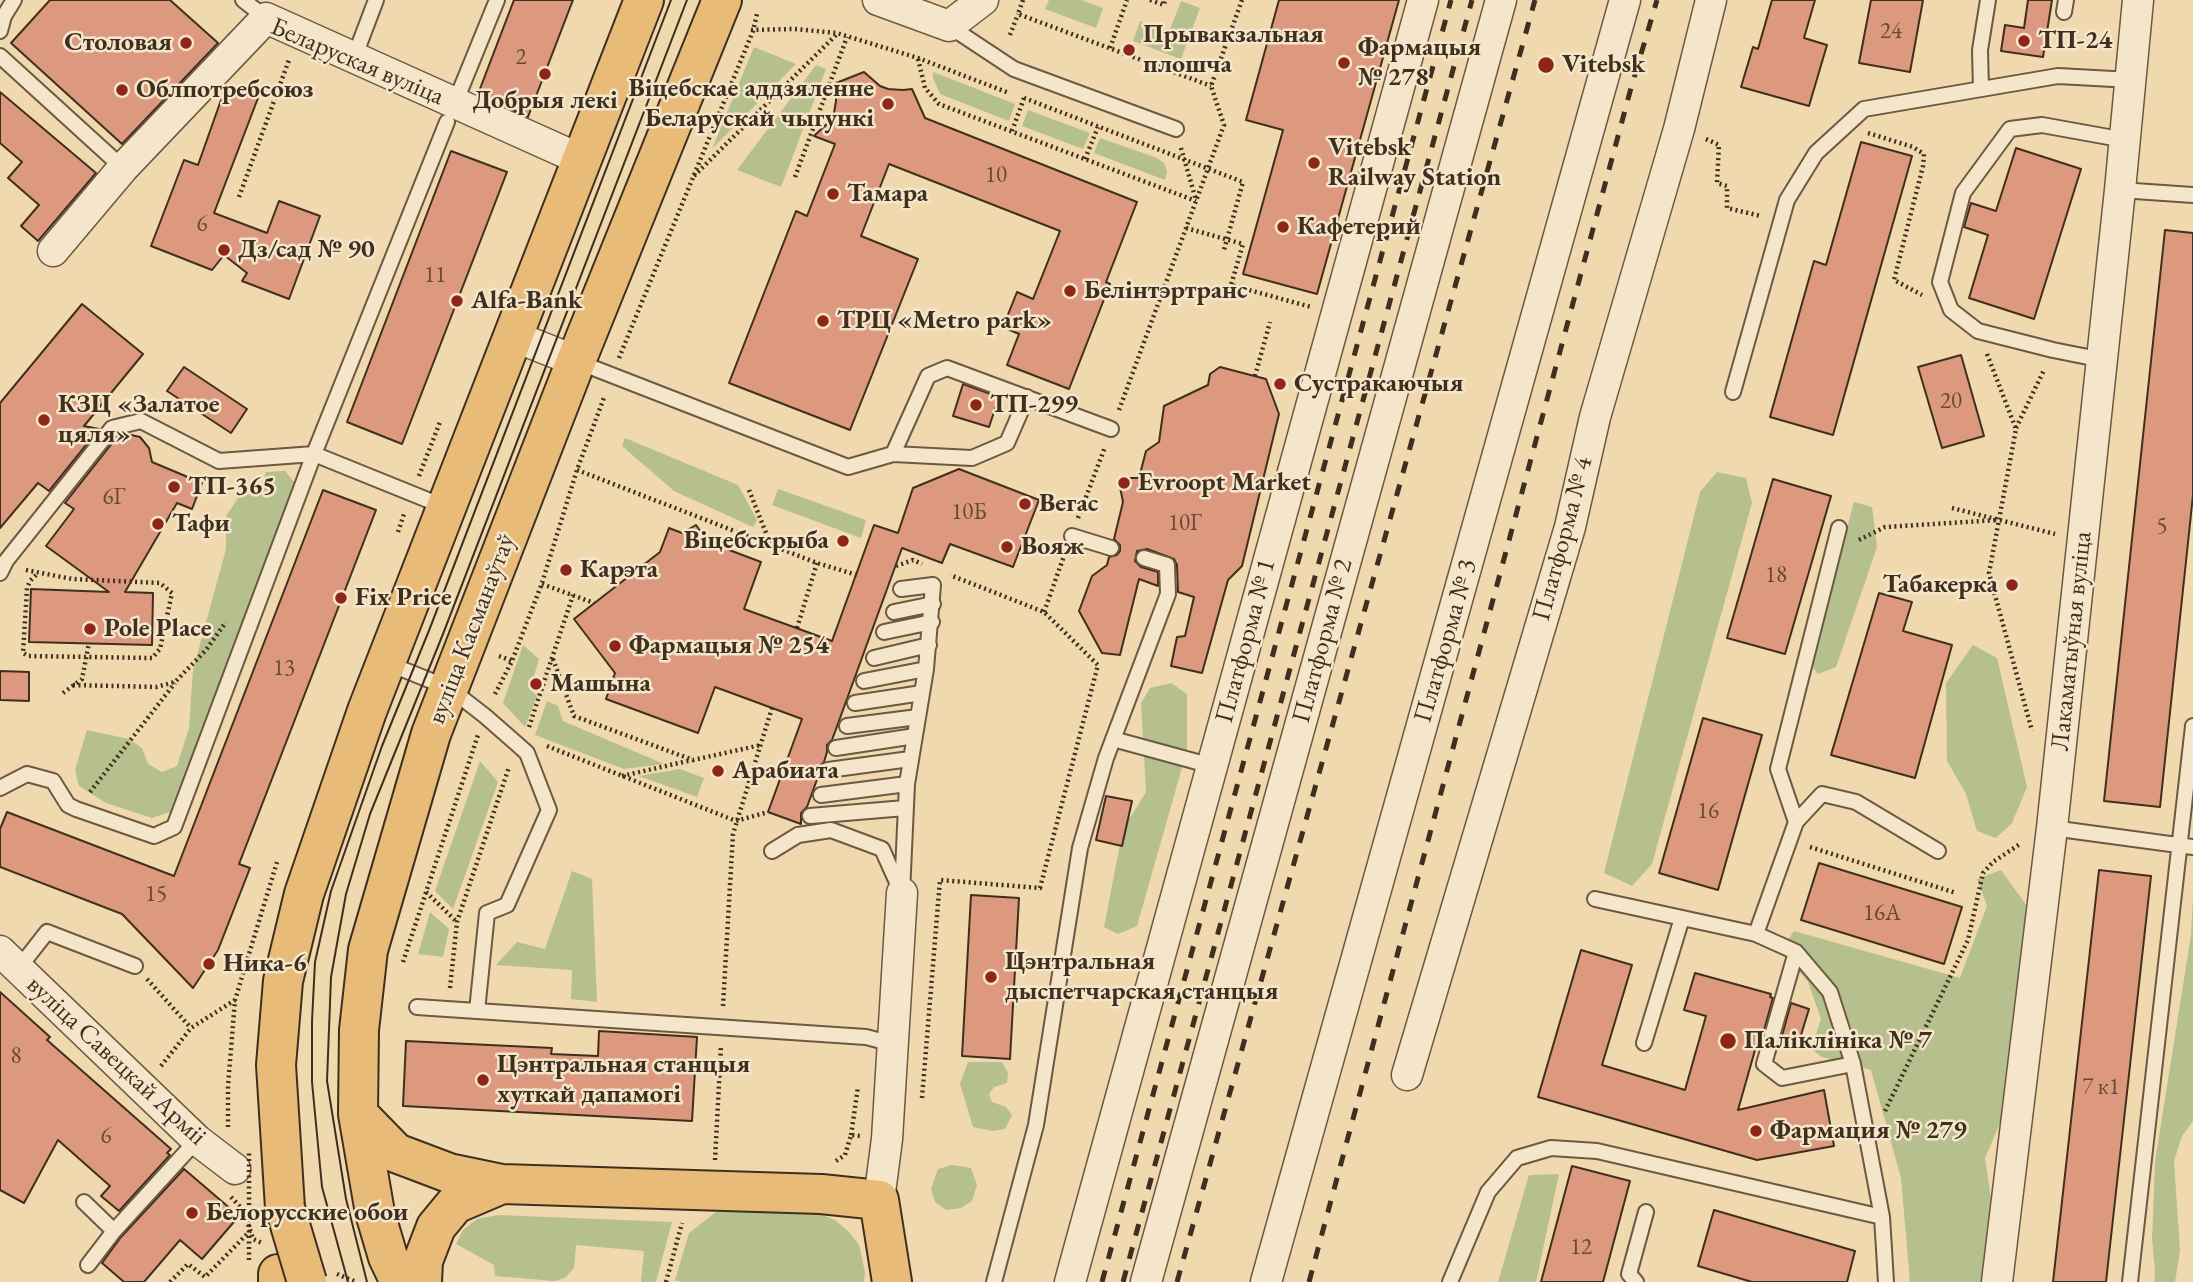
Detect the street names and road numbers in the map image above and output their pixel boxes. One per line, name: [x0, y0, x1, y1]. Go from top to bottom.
street label: Беларуская вуліца: [266, 11, 448, 113]
street label: Платформа № 4: [1526, 454, 1600, 624]
street label: вуліца Касманаўтаў: [421, 530, 523, 728]
street label: Лакаматыўная вуліца: [2045, 530, 2099, 752]
street label: Платформа № 1: [1209, 556, 1283, 726]
street label: Платформа № 2: [1286, 556, 1360, 726]
street label: Платформа № 3: [1408, 556, 1484, 726]
street label: вуліца Савецкай Арміі: [20, 970, 212, 1152]

